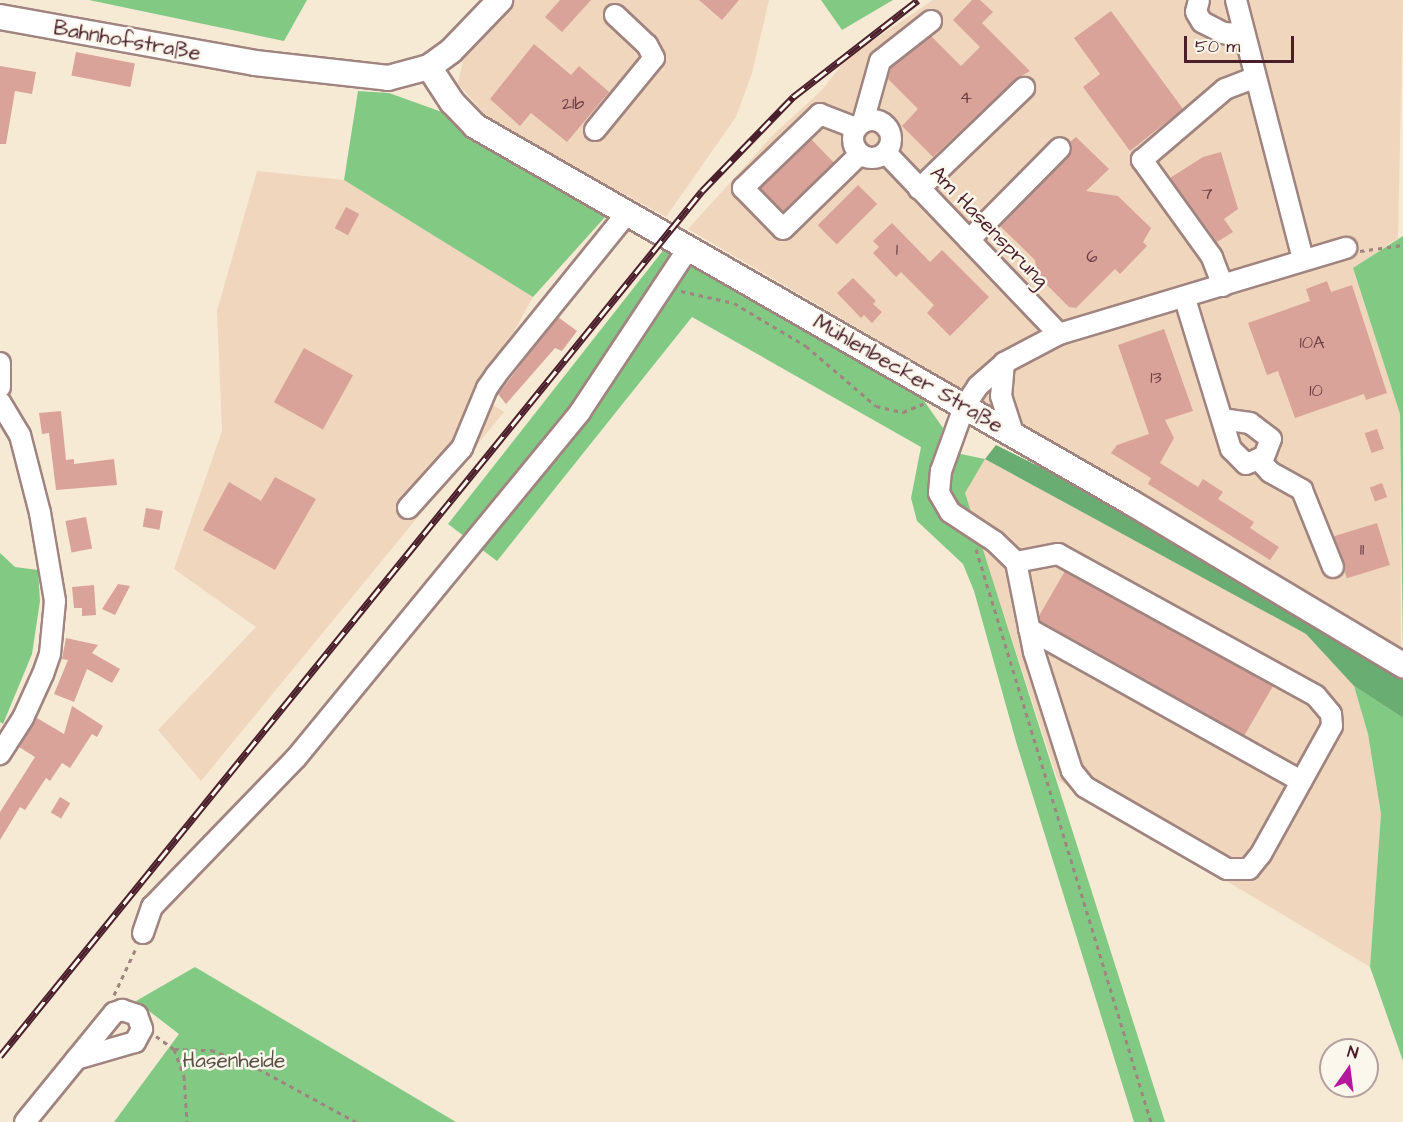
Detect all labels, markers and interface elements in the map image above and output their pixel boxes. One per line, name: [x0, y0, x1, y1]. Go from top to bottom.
street label: Bahnhofstraße: [52, 16, 202, 66]
scale bar: [1187, 24, 1296, 62]
text: 50 m: [1195, 34, 1240, 59]
house number: 4: [960, 87, 972, 109]
house number: 21b: [562, 93, 584, 115]
street label: Am Hasensprung: [924, 161, 1054, 293]
house number: 7: [1201, 183, 1213, 205]
house number: 1: [896, 239, 898, 261]
house number: 6: [1086, 246, 1098, 268]
street label: Mühlenbecker Straße: [809, 309, 1007, 439]
house number: 10A: [1299, 332, 1325, 354]
house number: 13: [1150, 367, 1162, 389]
house number: 10: [1309, 380, 1323, 402]
house number: 11: [1360, 539, 1364, 561]
north arrow: [1319, 1038, 1379, 1098]
text: N: [1345, 1041, 1360, 1064]
park label: Hasenheide: [183, 1048, 285, 1074]

